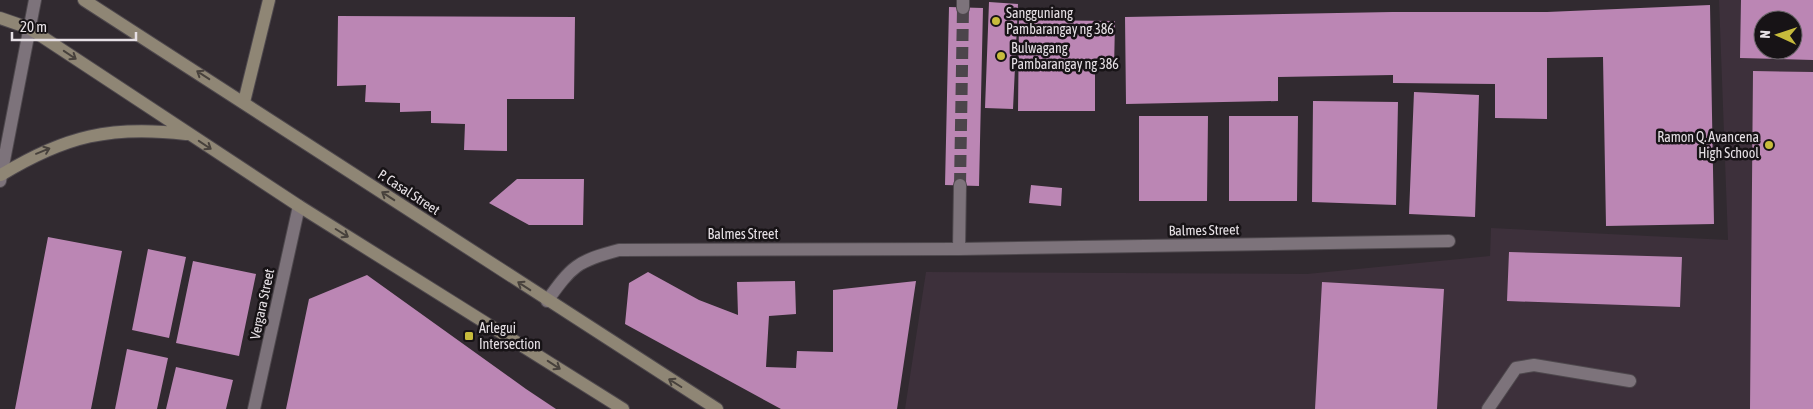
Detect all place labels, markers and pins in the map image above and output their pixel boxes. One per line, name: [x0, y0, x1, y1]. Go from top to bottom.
place label: Sangguniang Pambarangay ng 386: [1006, 5, 1114, 37]
marker: Sangguniang Pambarangay ng 386: [990, 15, 1002, 27]
place label: Bulwagang Pambarangay ng 386: [1011, 40, 1119, 72]
marker: Bulwagang Pambarangay ng 386: [995, 50, 1007, 62]
place label: Ramon Q. Avancena High School: [1657, 129, 1759, 161]
marker: Ramon Q. Avancena High School: [1763, 139, 1775, 151]
place label: Arlegui Intersection: [479, 320, 541, 352]
marker: Arlegui Intersection: [463, 330, 475, 342]

